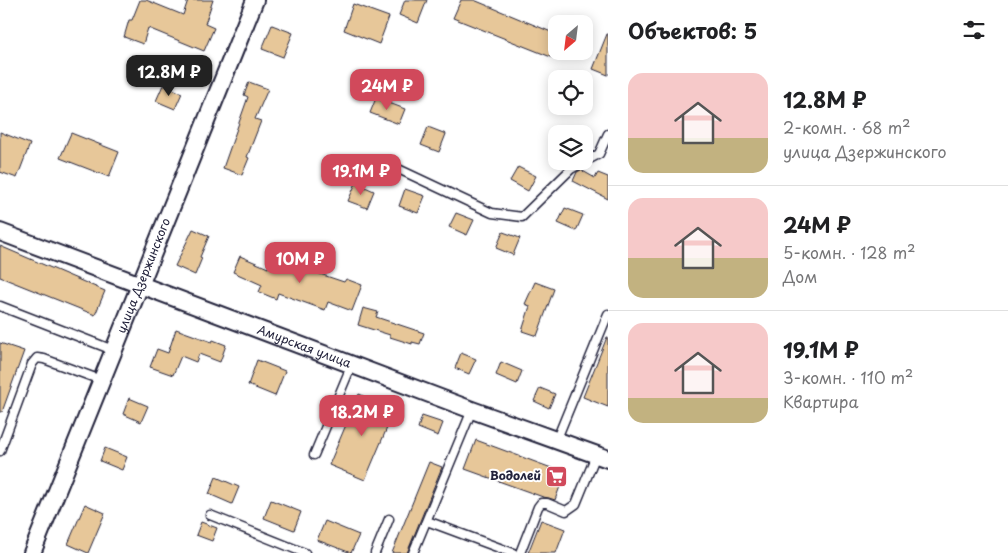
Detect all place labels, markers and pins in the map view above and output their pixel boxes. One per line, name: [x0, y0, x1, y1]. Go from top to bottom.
pin: 12.8M ₽: [123, 54, 215, 97]
pin: 24M ₽: [352, 68, 422, 111]
pin: 19.1M ₽: [315, 154, 407, 196]
pin: 10M ₽: [265, 242, 335, 284]
pin: 18.2M ₽: [316, 394, 408, 437]
supermarket icon: Водолей: [545, 464, 569, 488]
place label: Водолей: [490, 466, 541, 484]

